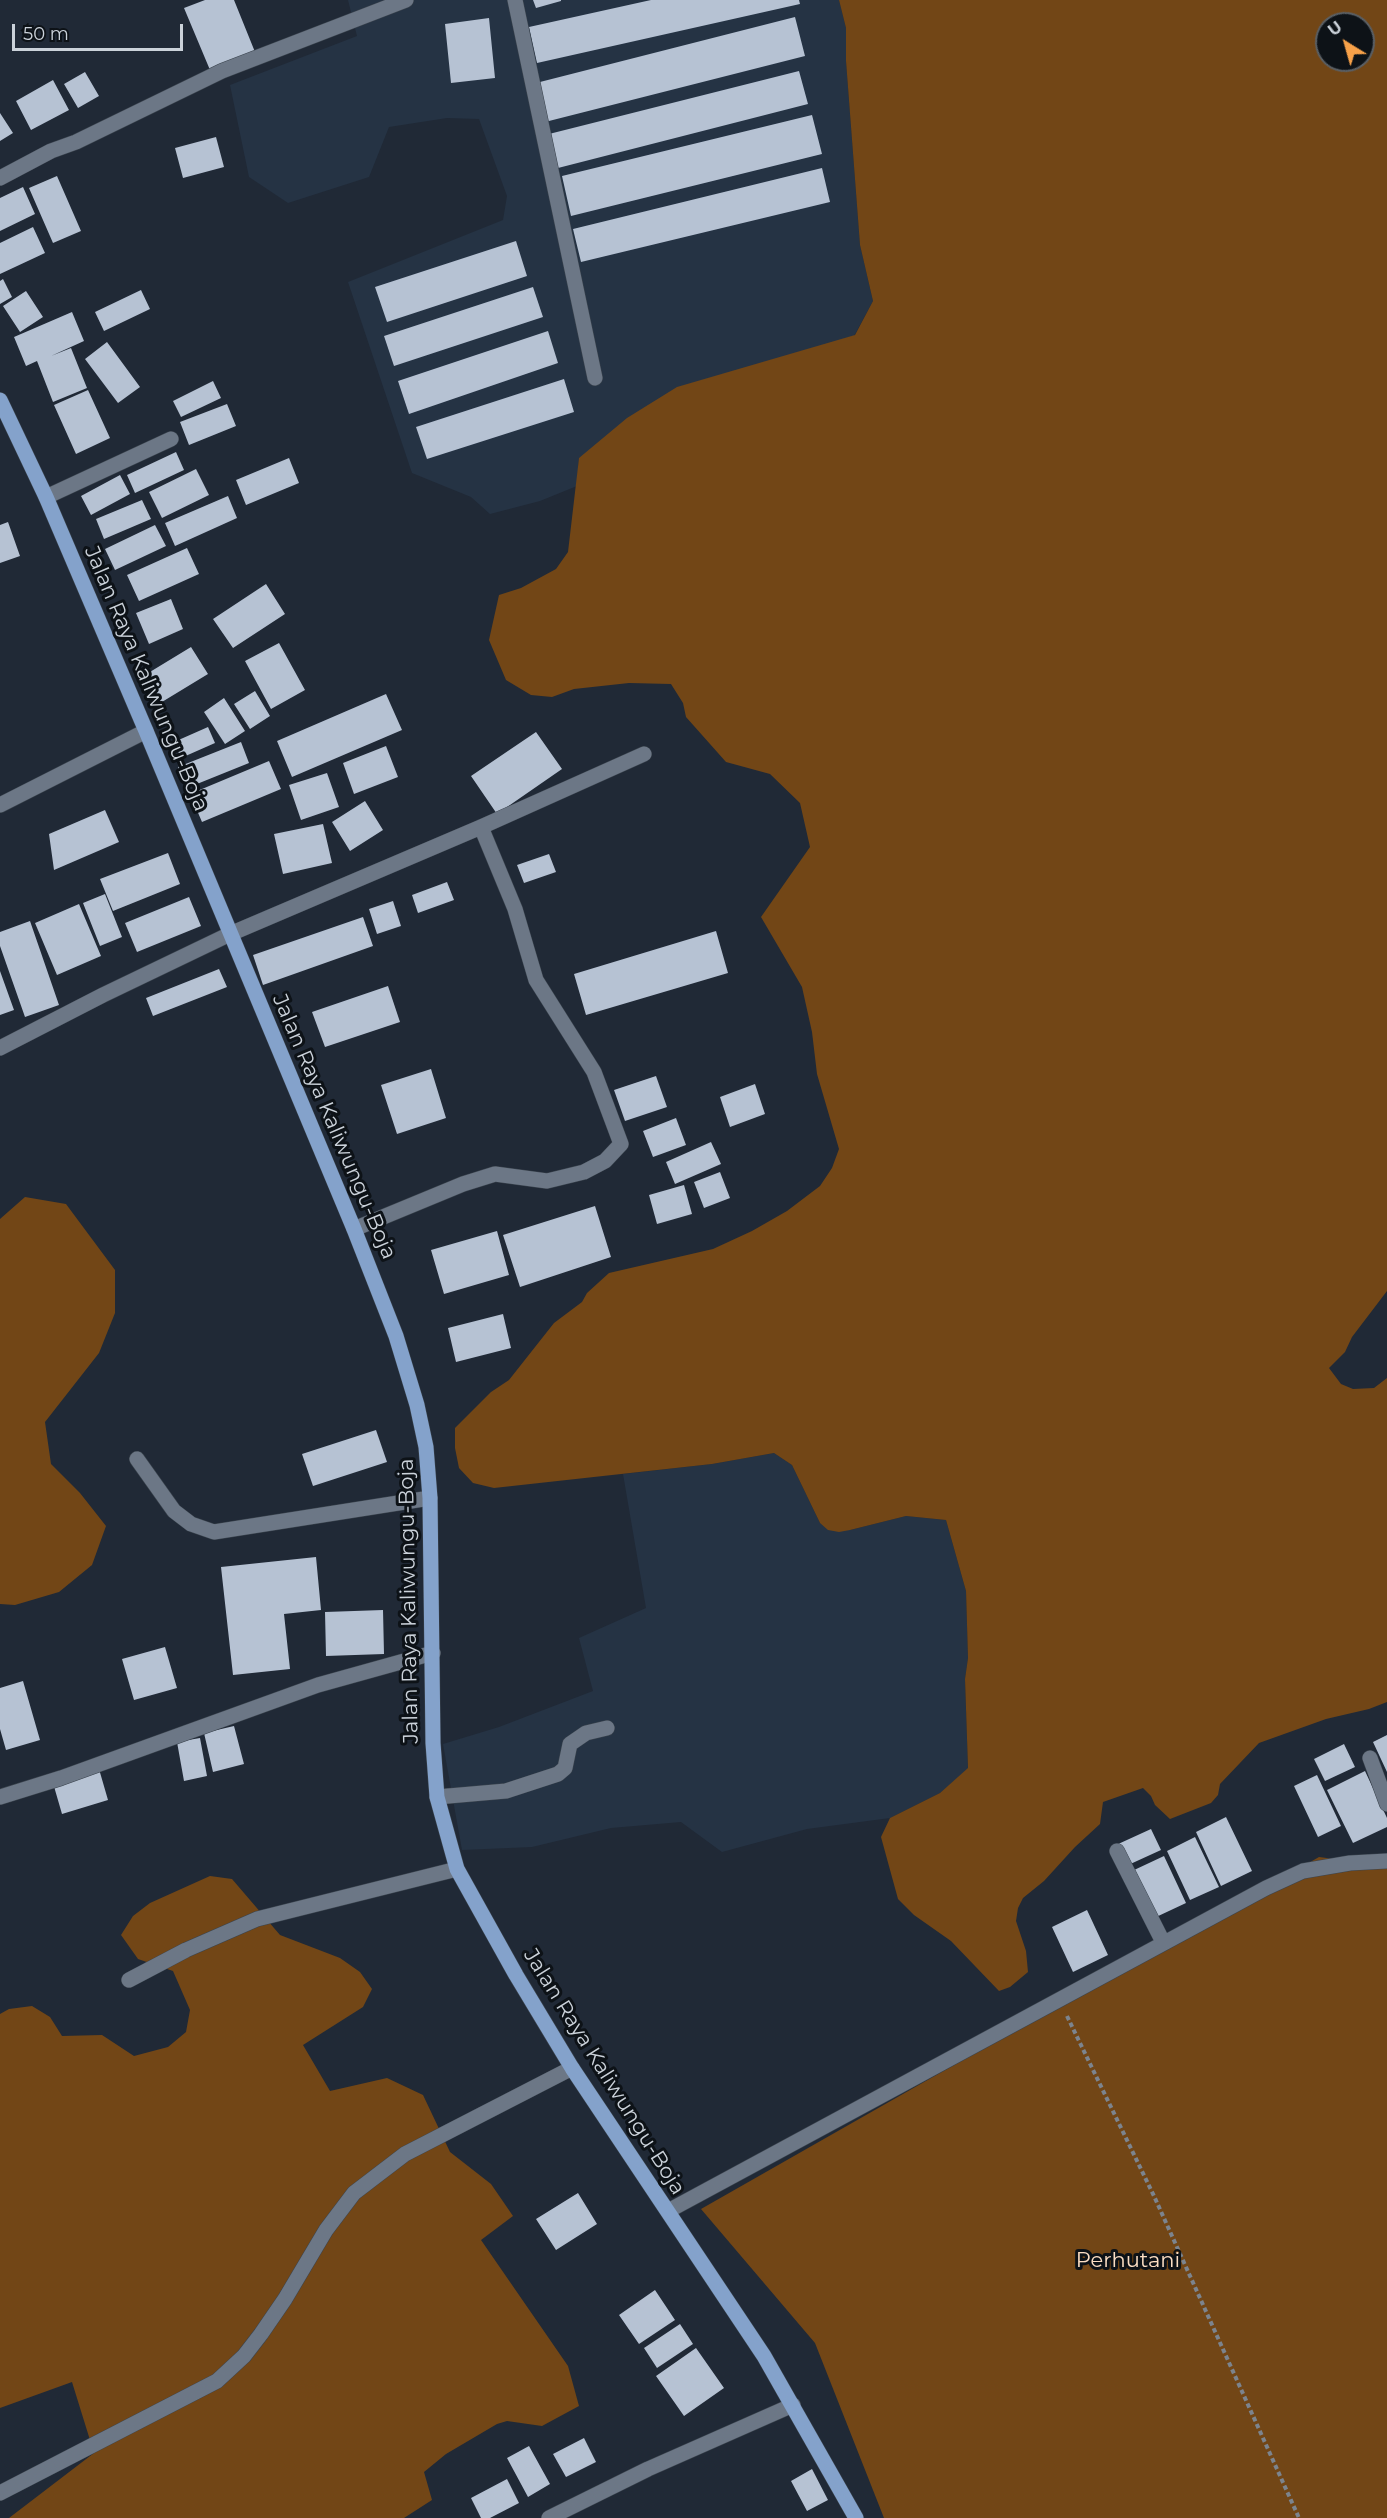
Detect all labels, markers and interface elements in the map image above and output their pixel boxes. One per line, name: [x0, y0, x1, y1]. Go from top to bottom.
scale bar: [15, 12, 186, 50]
north arrow: [1315, 12, 1375, 72]
text: U: [1324, 17, 1346, 40]
text: 50 m: [23, 23, 69, 45]
street label: Jalan Raya Kaliwungu-Boja: [79, 543, 213, 815]
street label: Jalan Raya Kaliwungu-Boja: [267, 991, 401, 1263]
street label: Jalan Raya Kaliwungu-Boja: [394, 1458, 424, 1744]
street label: Jalan Raya Kaliwungu-Boja: [518, 1944, 690, 2200]
park label: Perhutani: [1076, 2248, 1180, 2274]

